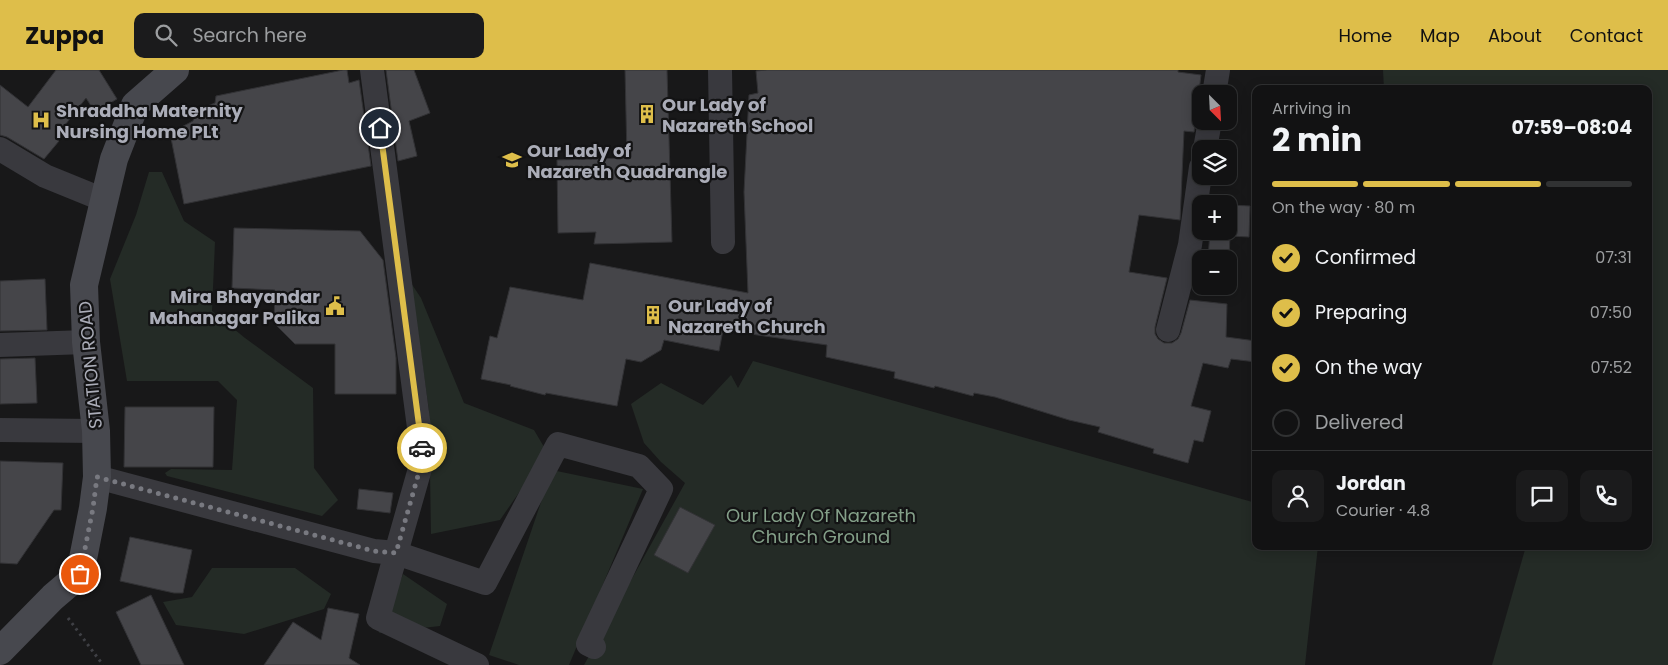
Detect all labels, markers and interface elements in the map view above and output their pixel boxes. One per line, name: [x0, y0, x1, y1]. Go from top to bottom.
search box: [134, 13, 484, 58]
text: Zuppa: [25, 19, 104, 52]
icon: search: [152, 21, 180, 49]
text: Search here: [192, 22, 307, 49]
text: Home: [1338, 23, 1392, 48]
text: Map: [1420, 23, 1460, 48]
text: About: [1488, 23, 1542, 48]
text: Contact: [1570, 23, 1643, 48]
north arrow: [1192, 85, 1238, 130]
map controls: [1192, 85, 1237, 295]
place label: Our Lady of Nazareth School: [662, 92, 813, 138]
text: Arriving in: [1272, 97, 1351, 120]
place label: Shraddha Maternity Nursing Home PLt: [56, 98, 243, 144]
building icon: Our Lady of Nazareth School: [636, 103, 658, 125]
pin: [359, 107, 401, 149]
hospital icon: Shraddha Maternity Nursing Home PLt: [30, 109, 52, 131]
icon: home: [366, 114, 394, 142]
text: 07:59–08:04: [1511, 114, 1632, 141]
text: 2 min: [1272, 117, 1362, 162]
place label: Our Lady of Nazareth Quadrangle: [527, 138, 727, 184]
button: layers: [1192, 140, 1237, 185]
school or university icon: Our Lady of Nazareth Quadrangle: [501, 149, 523, 171]
button: +: [1192, 195, 1237, 240]
text: On the way · 80 m: [1272, 196, 1415, 219]
icon: check: [1272, 244, 1300, 272]
text: Confirmed: [1315, 244, 1416, 271]
text: 07:31: [1595, 246, 1632, 269]
button: −: [1192, 250, 1237, 295]
place label: Mira Bhayandar Mahanagar Palika: [149, 284, 320, 330]
place label: Our Lady of Nazareth Church: [668, 293, 826, 339]
public building icon: Mira Bhayandar Mahanagar Palika: [324, 295, 346, 317]
icon: check: [1272, 299, 1300, 327]
text: Preparing: [1315, 299, 1407, 326]
street label: STATION ROAD: [72, 300, 108, 430]
text: 07:50: [1590, 301, 1632, 324]
building icon: Our Lady of Nazareth Church: [642, 304, 664, 326]
icon: check: [1272, 354, 1300, 382]
text: On the way: [1315, 354, 1422, 381]
text: 07:52: [1591, 356, 1632, 379]
text: Delivered: [1315, 409, 1404, 436]
courier: [397, 423, 447, 473]
icon: car: [408, 434, 436, 462]
button: person: [1272, 470, 1324, 522]
text: Jordan: [1336, 470, 1406, 497]
button: chat: [1516, 470, 1568, 522]
button: phone: [1580, 470, 1632, 522]
text: Courier · 4.8: [1336, 499, 1430, 522]
park label: Our Lady Of Nazareth Church Ground: [726, 503, 916, 549]
pin: [59, 553, 101, 595]
icon: bag: [66, 560, 94, 588]

